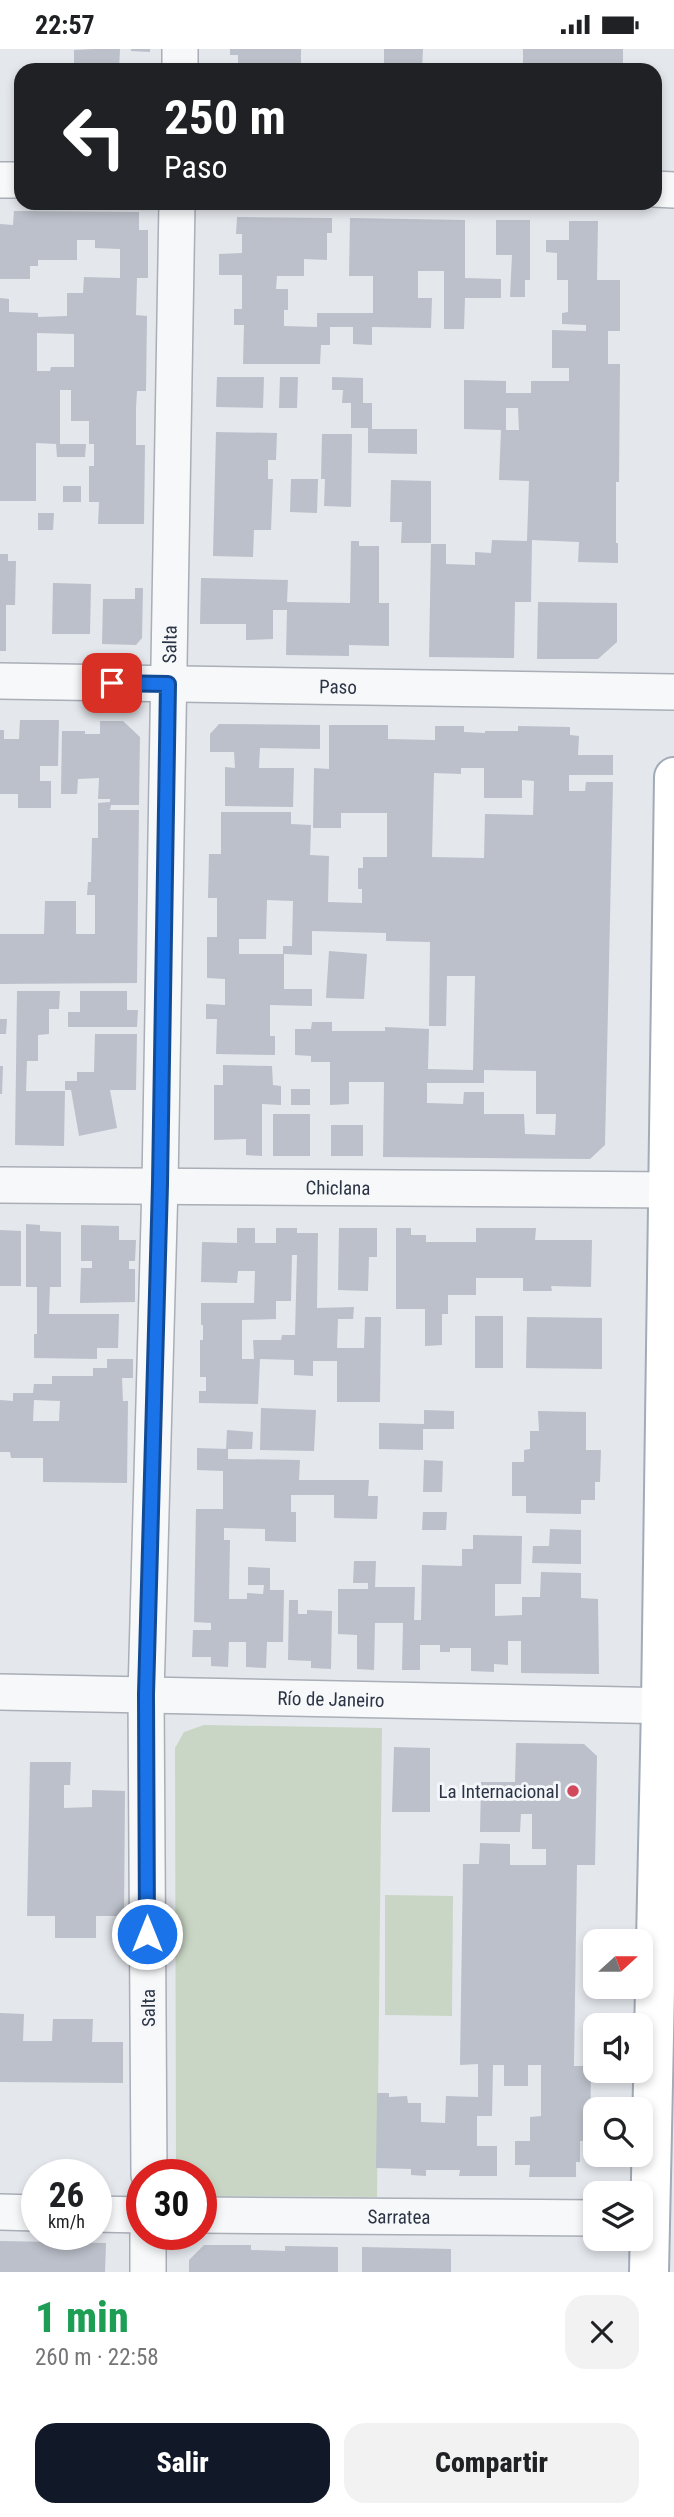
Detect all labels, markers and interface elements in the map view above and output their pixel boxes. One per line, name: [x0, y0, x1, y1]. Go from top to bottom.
text: 22:57: [35, 10, 95, 40]
text: 250 m: [164, 89, 286, 146]
icon: left: [49, 91, 140, 182]
text: Paso: [164, 148, 228, 186]
street label: Salta: [158, 625, 181, 664]
pin: [82, 653, 142, 713]
icon: arrive: [93, 664, 131, 702]
street label: Paso: [319, 675, 357, 698]
street label: Chiclana: [305, 1176, 371, 1199]
street label: Río de Janeiro: [277, 1686, 385, 1711]
place label: La Internacional: [439, 1780, 559, 1803]
marker: La Internacional: [565, 1783, 581, 1799]
position arrow: [110, 1897, 184, 1971]
north arrow: [583, 1929, 653, 1999]
map controls: [583, 1929, 653, 2251]
street label: Salta: [137, 1989, 160, 2027]
button: sound: [583, 2013, 653, 2083]
button: search: [583, 2097, 653, 2167]
speed limit sign: 30: [126, 2159, 217, 2250]
text: 26: [49, 2175, 84, 2216]
button: layers: [583, 2181, 653, 2251]
street label: Sarratea: [367, 2205, 431, 2228]
text: km/h: [48, 2211, 85, 2232]
text: 1 min: [35, 2293, 129, 2342]
button: close: [565, 2295, 639, 2369]
text: 260 m · 22:58: [35, 2344, 159, 2371]
button: Salir: [35, 2423, 330, 2503]
button: Compartir: [344, 2423, 639, 2503]

